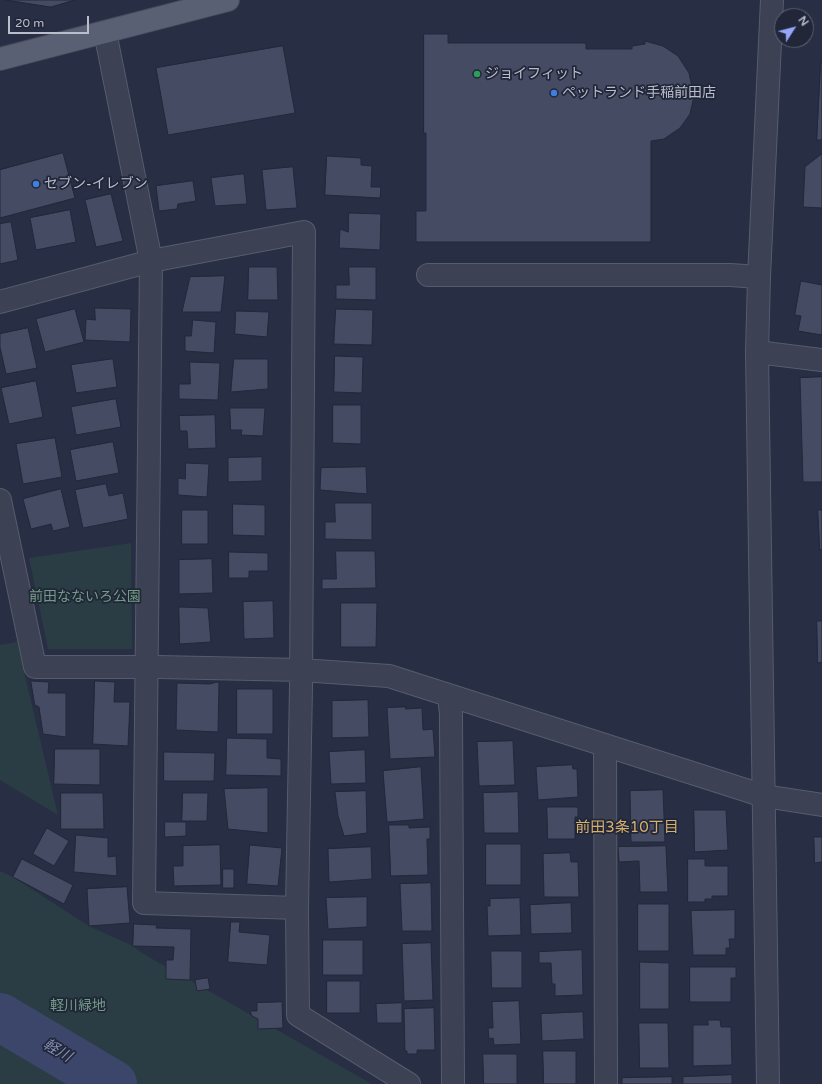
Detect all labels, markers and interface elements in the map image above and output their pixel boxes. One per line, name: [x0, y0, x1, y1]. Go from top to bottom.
scale bar: [10, 8, 91, 34]
north arrow: [774, 8, 814, 48]
text: N: [795, 14, 811, 29]
text: 20 m: [15, 16, 44, 30]
place label: ジョイフィット: [485, 66, 583, 82]
marker: ジョイフィット: [472, 69, 482, 79]
place label: ペットランド手稲前田店: [562, 85, 716, 101]
marker: ペットランド手稲前田店: [549, 88, 559, 98]
place label: セブン-イレブン: [44, 176, 148, 192]
marker: セブン-イレブン: [31, 179, 41, 189]
park label: 前田なないろ公園: [29, 589, 141, 605]
district label: 前田3条10丁目: [575, 819, 679, 837]
park label: 軽川緑地: [50, 998, 106, 1014]
water label: 軽川: [40, 1036, 74, 1066]

